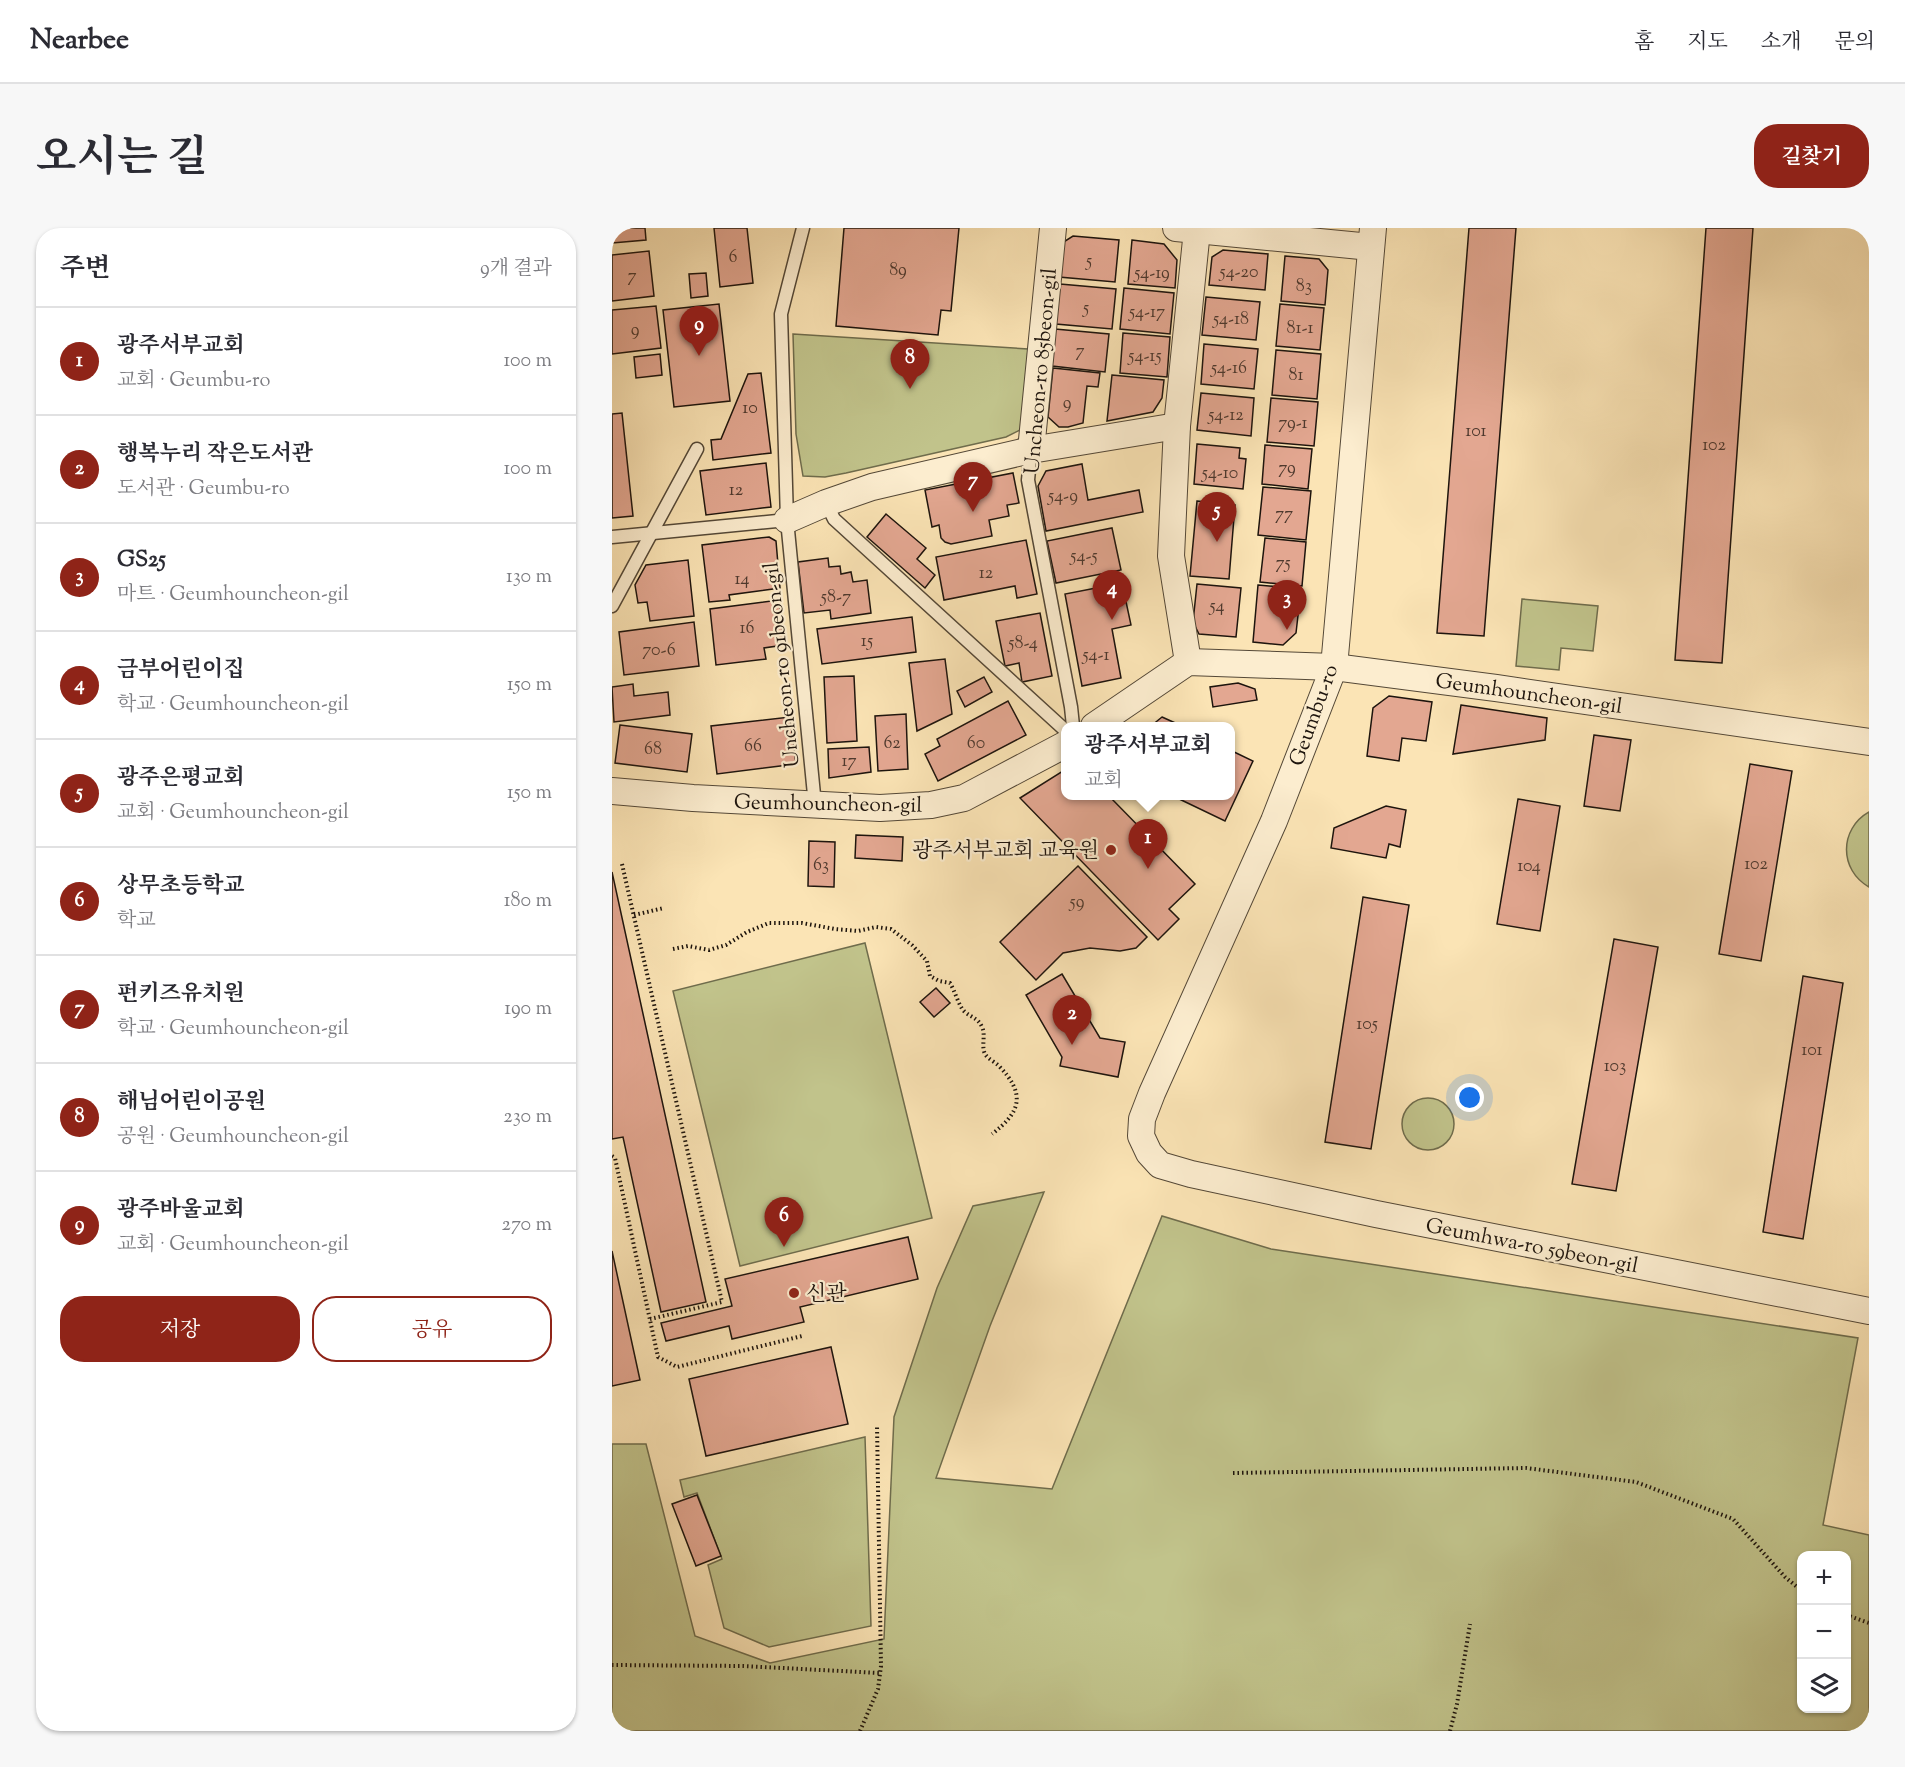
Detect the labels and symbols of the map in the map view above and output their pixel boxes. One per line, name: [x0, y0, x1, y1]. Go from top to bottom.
house number: 6: [729, 245, 738, 271]
house number: 5: [1085, 249, 1092, 275]
house number: 89: [889, 258, 907, 284]
house number: 54-20: [1219, 260, 1258, 286]
house number: 54-19: [1133, 261, 1170, 287]
house number: 7: [627, 264, 637, 290]
street label: Uncheon-ro 85beon-gil: [1018, 267, 1066, 476]
house number: 83: [1296, 274, 1312, 300]
house number: 5: [1082, 296, 1089, 322]
house number: 54-17: [1128, 300, 1165, 326]
pin: 9: [680, 306, 718, 356]
house number: 54-18: [1212, 307, 1249, 333]
house number: 81-1: [1287, 316, 1314, 342]
house number: 9: [631, 318, 640, 344]
house number: 7: [1075, 339, 1085, 365]
pin: 8: [890, 340, 930, 389]
house number: 54-15: [1127, 344, 1162, 370]
house number: 54-16: [1210, 356, 1247, 382]
house number: 81: [1288, 363, 1304, 389]
house number: 9: [1063, 391, 1072, 417]
house number: 10: [742, 396, 758, 422]
house number: 54-12: [1207, 403, 1244, 429]
house number: 79-1: [1278, 411, 1308, 437]
house number: 101: [1465, 419, 1487, 445]
house number: 102: [1702, 433, 1726, 459]
house number: 79: [1278, 456, 1296, 482]
house number: 54-10: [1201, 461, 1238, 487]
pin: 7: [954, 462, 992, 512]
house number: 12: [729, 478, 744, 504]
house number: 54-9: [1047, 484, 1078, 510]
pin: 5: [1198, 492, 1236, 542]
house number: 77: [1275, 502, 1293, 528]
house number: 54-5: [1069, 544, 1098, 570]
house number: 75: [1275, 551, 1291, 577]
street label: Uncheon-ro 91beon-gil: [757, 560, 809, 769]
house number: 12: [979, 561, 994, 587]
house number: 14: [734, 567, 750, 593]
pin: 4: [1092, 570, 1132, 620]
pin: 3: [1268, 580, 1306, 630]
house number: 58-7: [820, 585, 851, 611]
house number: 54: [1208, 594, 1225, 620]
house number: 16: [739, 616, 755, 642]
house number: 15: [861, 629, 873, 655]
house number: 58-4: [1007, 631, 1038, 657]
house number: 70-6: [642, 638, 676, 664]
house number: 54-1: [1081, 643, 1110, 669]
street label: Geumbu-ro: [1283, 661, 1347, 771]
street label: Geumhouncheon-gil: [1433, 667, 1624, 723]
house number: 62: [883, 731, 901, 757]
house number: 60: [967, 731, 985, 757]
house number: 66: [744, 734, 762, 760]
house number: 68: [644, 737, 662, 763]
house number: 17: [841, 749, 857, 775]
street label: Geumhouncheon-gil: [733, 788, 923, 822]
pin: 1: [1128, 820, 1168, 869]
place label: 광주서부교회 교육원: [912, 837, 1099, 867]
marker: 광주서부교회 교육원: [1104, 843, 1118, 857]
house number: 102: [1744, 852, 1768, 878]
house number: 63: [813, 853, 829, 879]
house number: 104: [1517, 854, 1541, 880]
house number: 59: [1069, 890, 1085, 916]
pin: 2: [1052, 996, 1092, 1045]
house number: 105: [1356, 1012, 1378, 1038]
house number: 101: [1801, 1038, 1823, 1064]
house number: 103: [1604, 1054, 1626, 1080]
your location: [1455, 1083, 1484, 1112]
pin: 6: [764, 1198, 804, 1247]
street label: Geumhwa-ro 59beon-gil: [1423, 1212, 1641, 1282]
place label: 신관: [806, 1280, 847, 1310]
marker: 신관: [787, 1286, 801, 1300]

